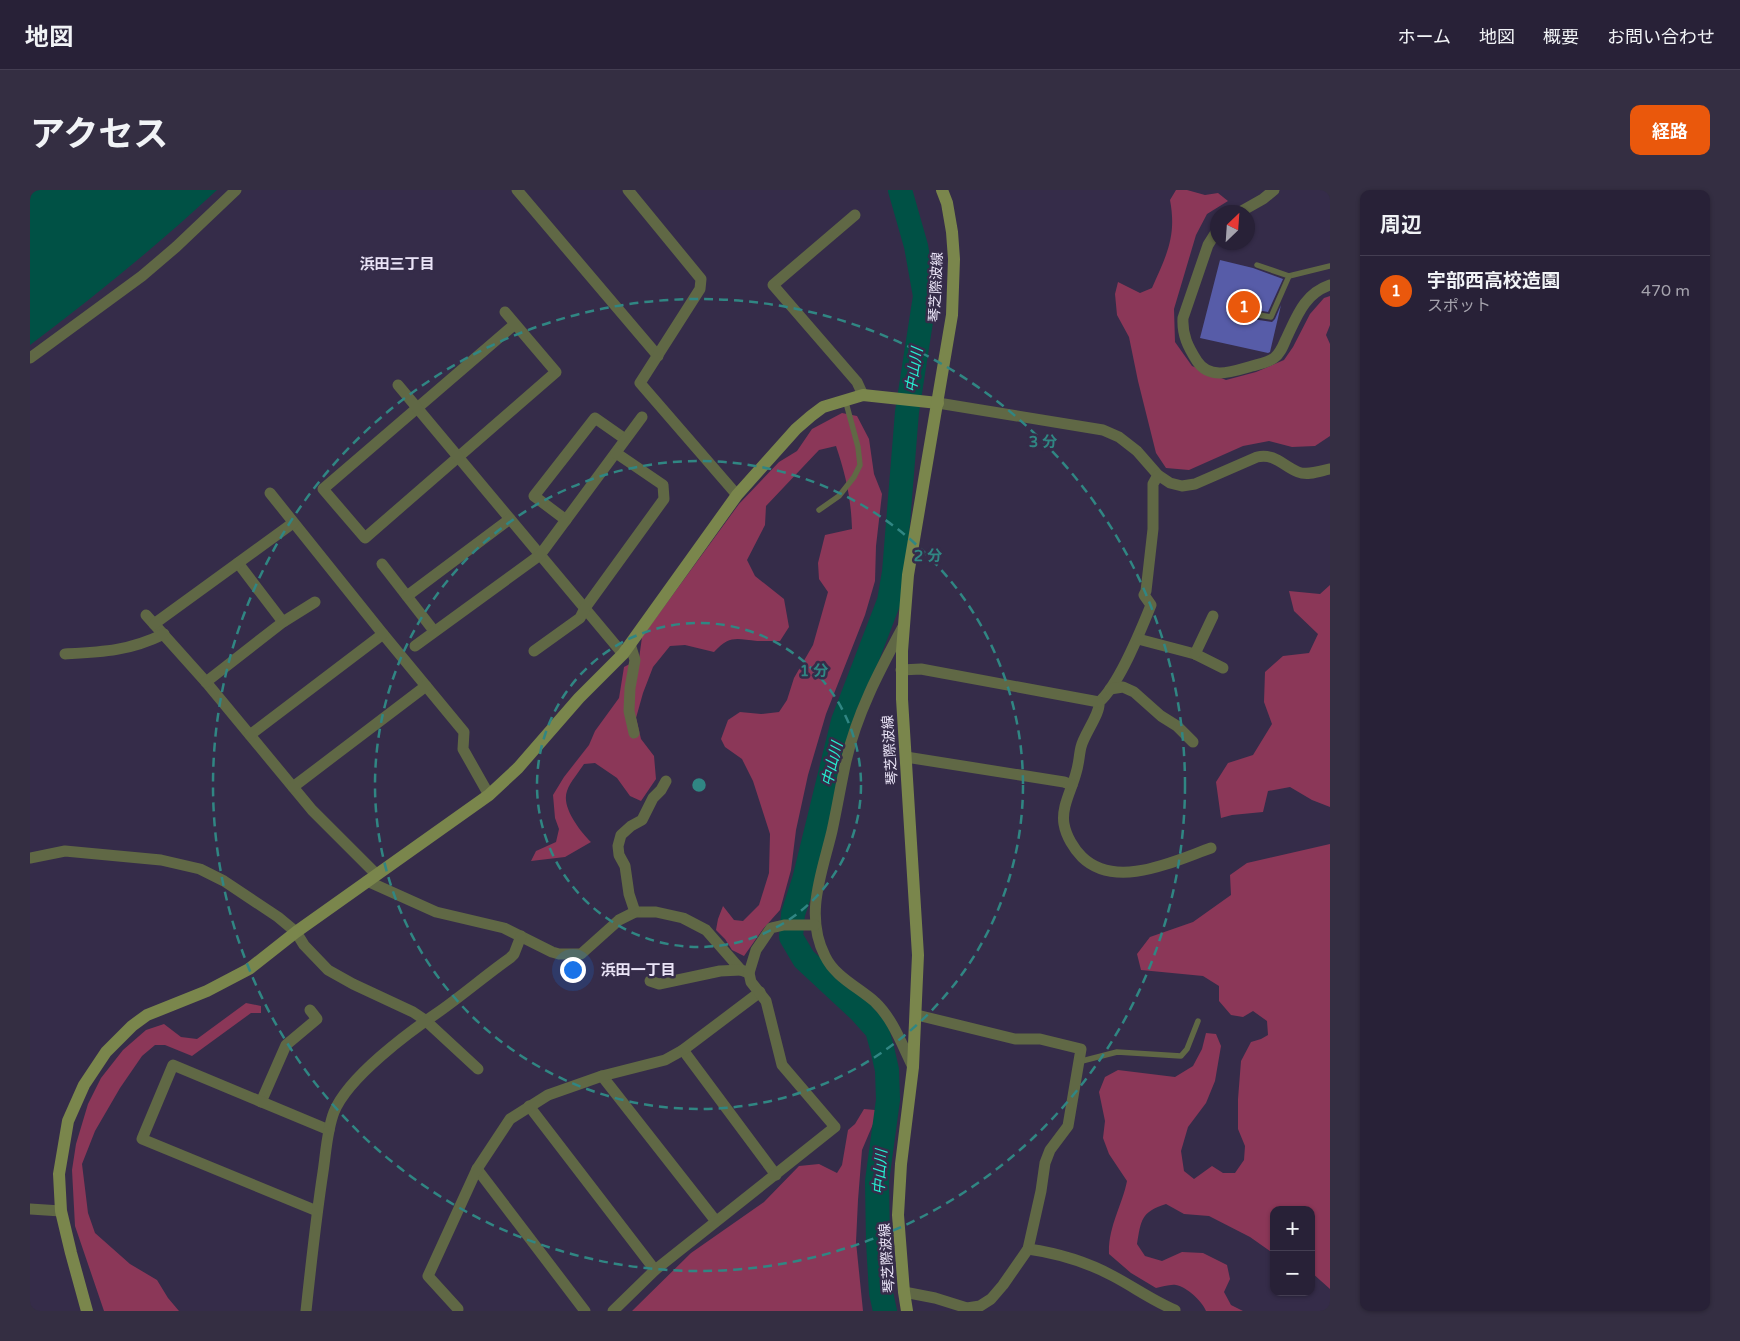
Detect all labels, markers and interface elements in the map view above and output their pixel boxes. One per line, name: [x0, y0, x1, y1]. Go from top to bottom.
text: 地図: [25, 23, 73, 52]
text: ホーム: [1398, 26, 1451, 48]
text: 地図: [1479, 26, 1515, 48]
text: 概要: [1543, 26, 1579, 48]
text: お問い合わせ: [1607, 26, 1715, 48]
button: 経路: [1630, 105, 1710, 155]
text: アクセス: [30, 114, 168, 156]
north arrow: [1210, 205, 1255, 250]
text: 周辺: [1380, 213, 1422, 238]
street label: 琴芝際波線: [926, 252, 946, 322]
district label: 浜田三丁目: [359, 255, 435, 273]
text: 宇部西高校造園: [1427, 270, 1560, 292]
text: 1: [1391, 281, 1401, 301]
text: 470 m: [1641, 281, 1690, 301]
pin: 1: [1228, 288, 1260, 326]
text: スポット: [1427, 296, 1491, 316]
water label: 中山川: [902, 344, 927, 394]
text: 3 分: [1029, 433, 1057, 451]
text: 2 分: [914, 547, 942, 565]
text: 1 分: [800, 662, 828, 680]
street label: 琴芝際波線: [879, 714, 901, 786]
water label: 中山川: [818, 738, 847, 788]
centre of rings: [690, 776, 708, 794]
your location: [560, 957, 586, 983]
district label: 浜田一丁目: [600, 961, 676, 979]
water label: 中山川: [869, 1147, 891, 1195]
map controls: [1270, 1206, 1315, 1296]
button: +: [1270, 1206, 1315, 1251]
street label: 琴芝際波線: [876, 1222, 898, 1294]
button: −: [1270, 1251, 1315, 1296]

